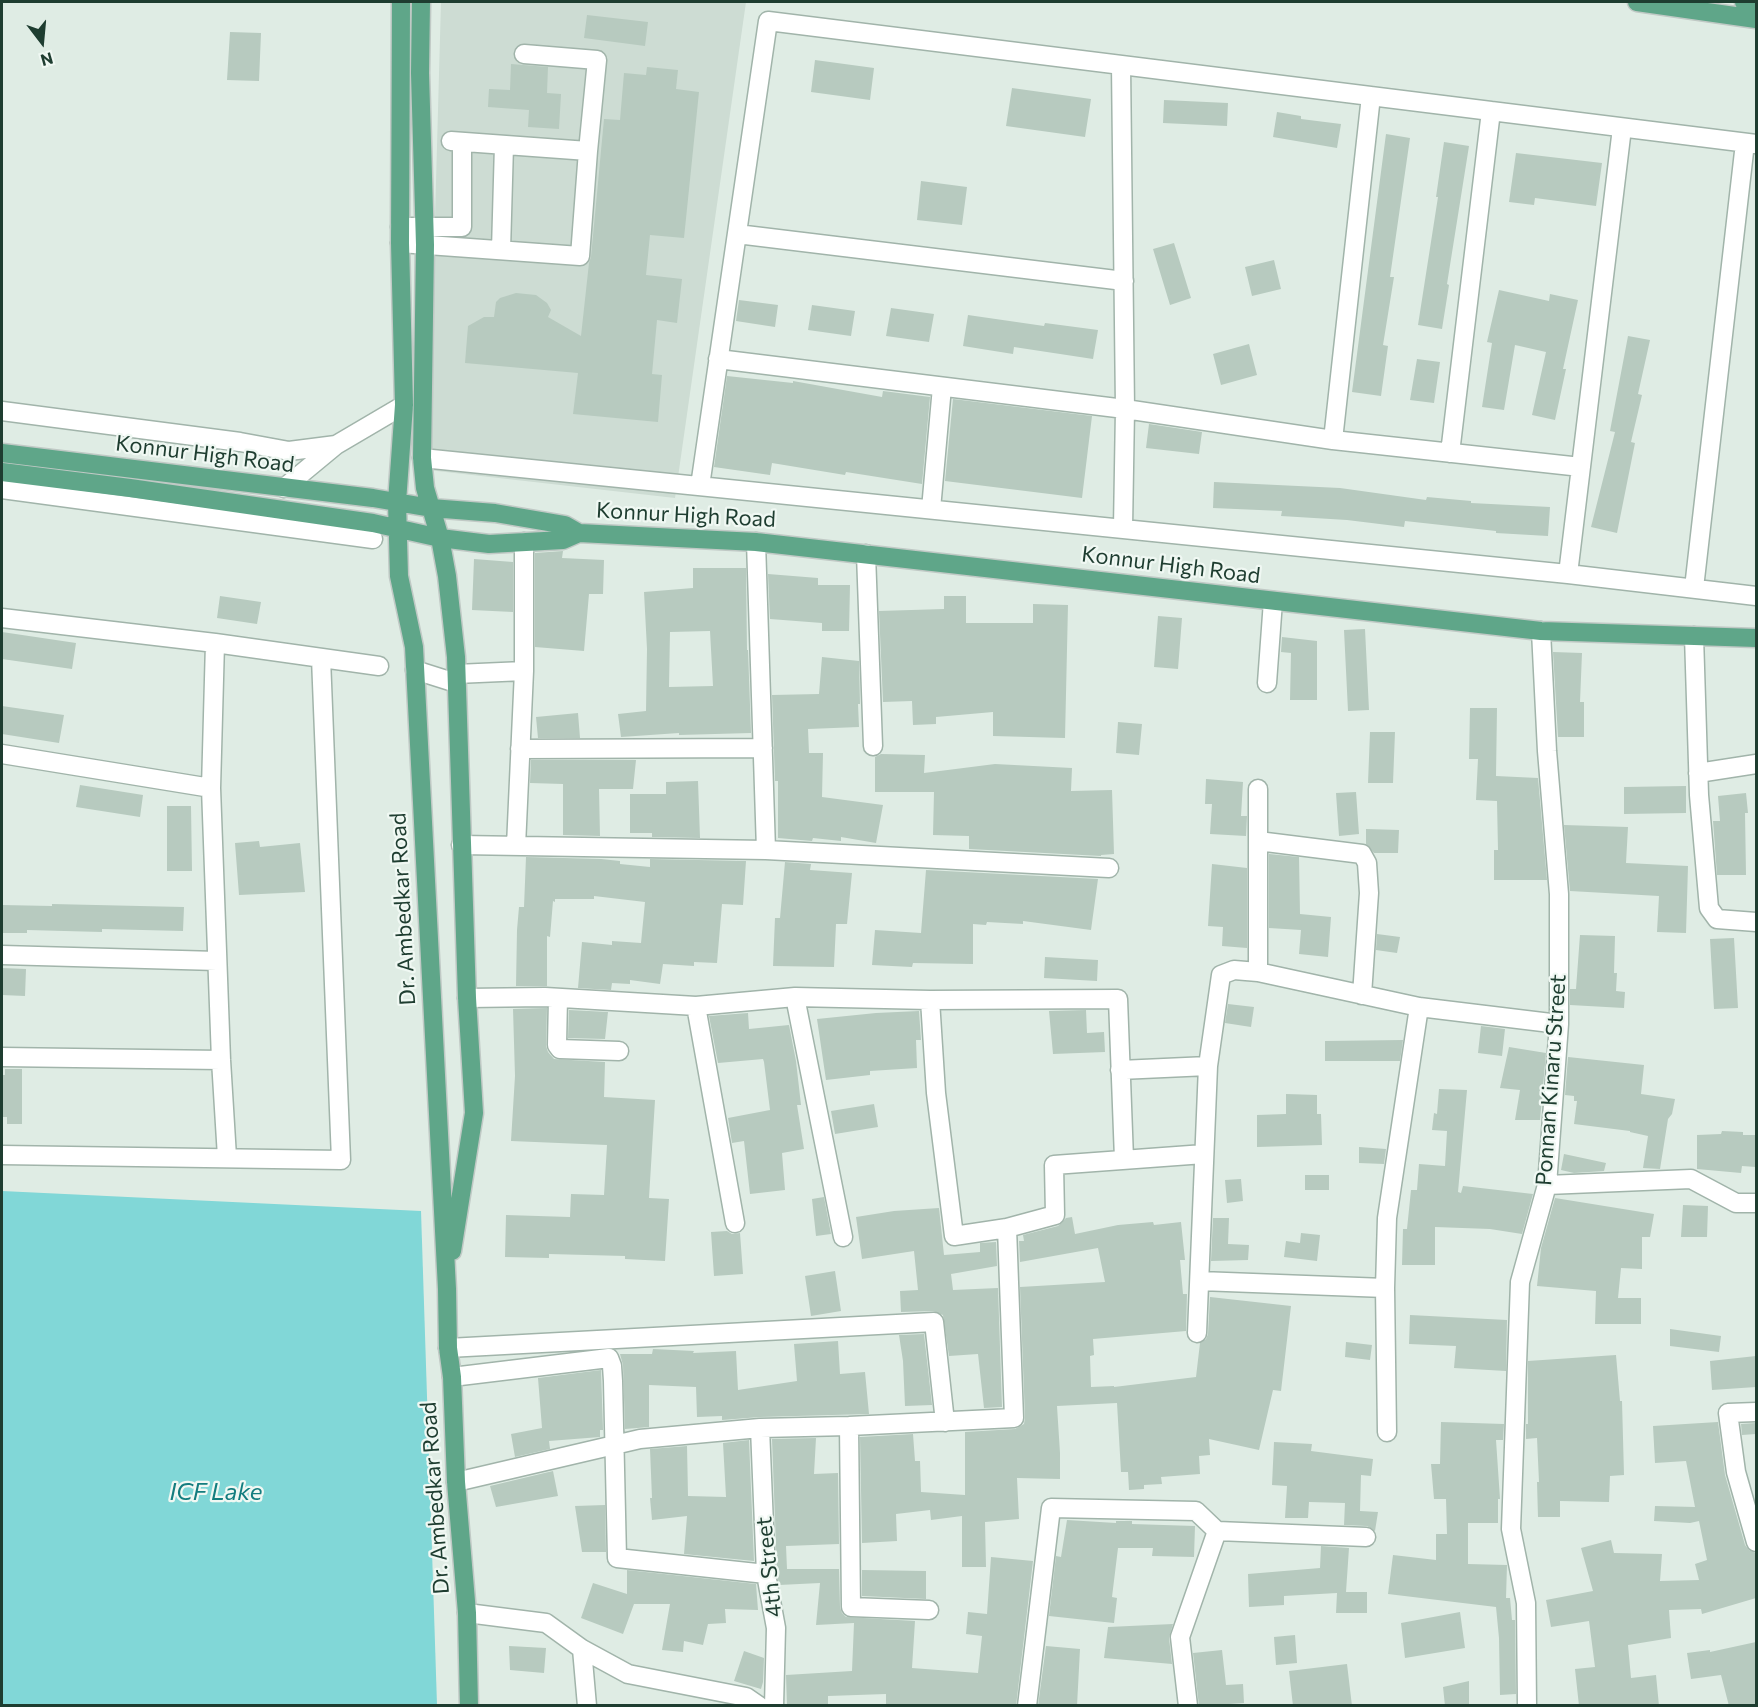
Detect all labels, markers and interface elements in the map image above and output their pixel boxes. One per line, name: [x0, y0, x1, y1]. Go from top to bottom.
north arrow: [12, 12, 72, 72]
text: N: [39, 49, 55, 71]
street label: Konnur High Road: [114, 430, 296, 478]
street label: Konnur High Road: [595, 497, 777, 533]
street label: Konnur High Road: [1080, 541, 1262, 589]
street label: Dr. Ambedkar Road: [385, 812, 421, 1006]
street label: Ponnan Kinaru Street: [1530, 973, 1572, 1187]
street label: Dr. Ambedkar Road: [415, 1401, 455, 1595]
water label: ICF Lake: [170, 1478, 262, 1506]
street label: 4th Street: [751, 1515, 787, 1619]

